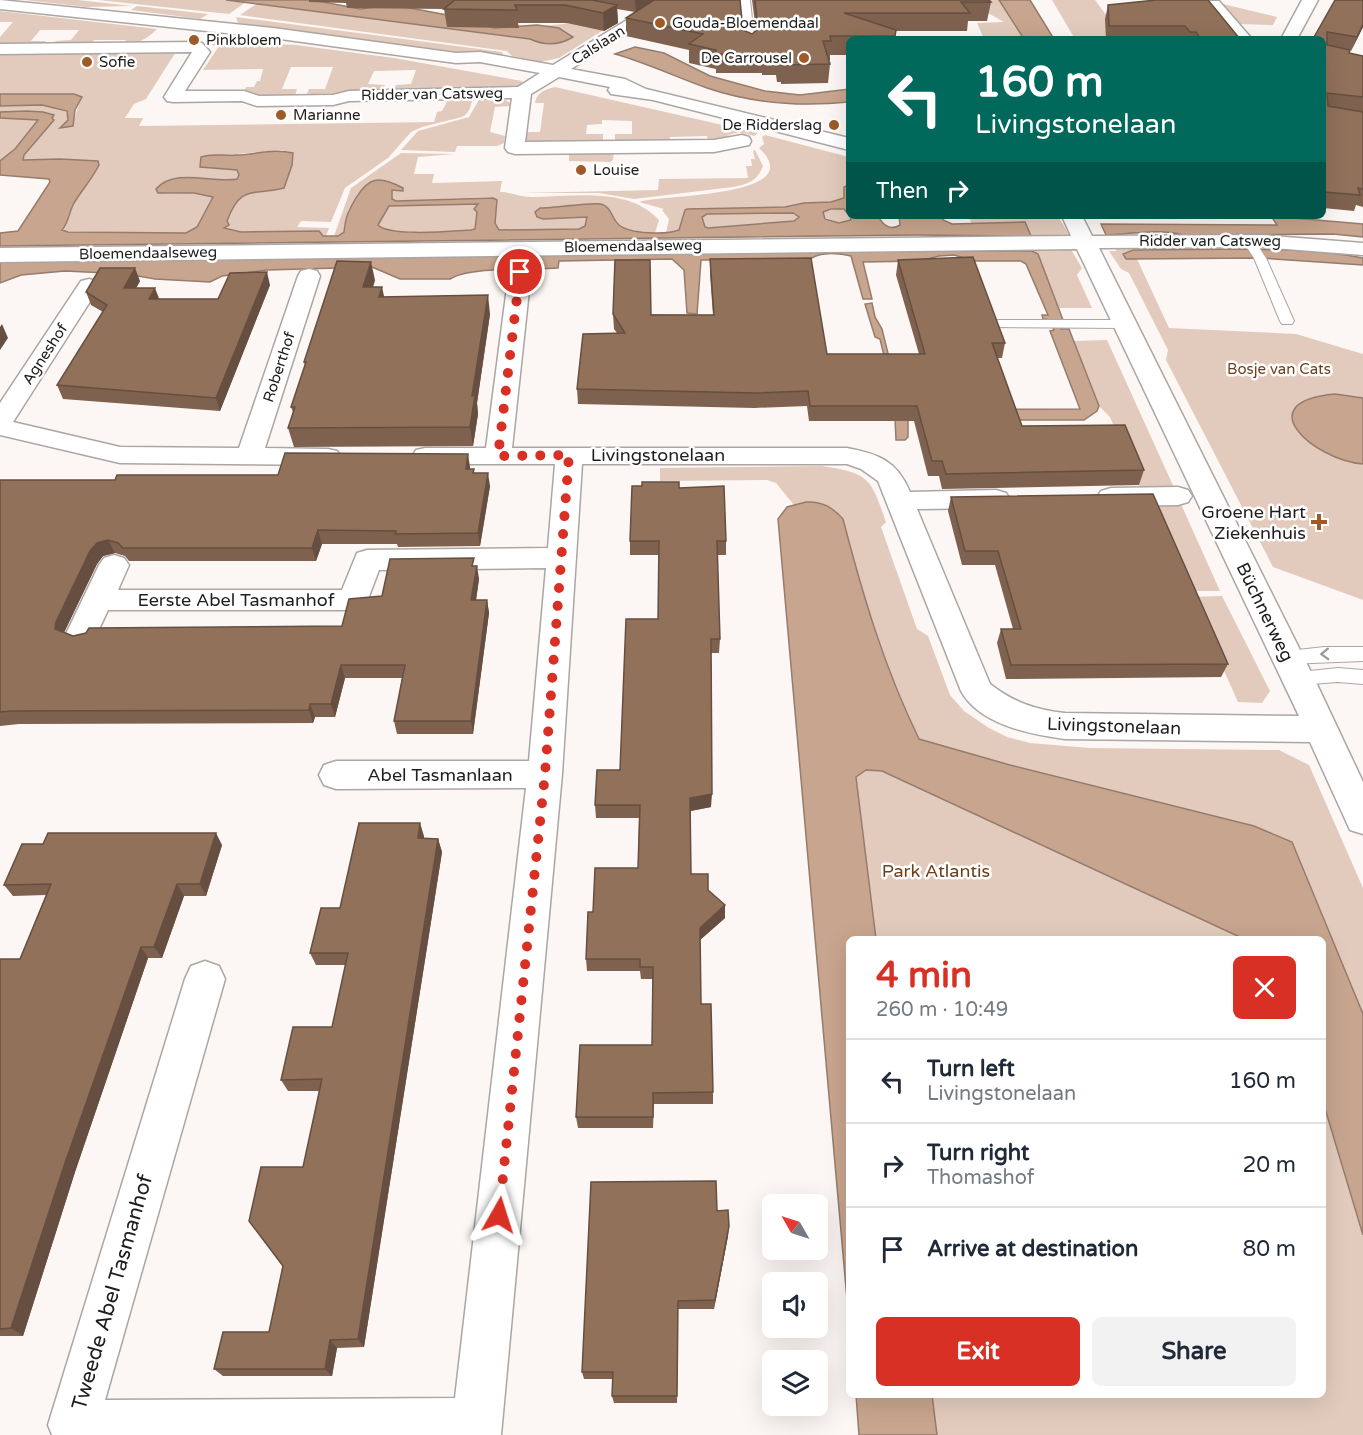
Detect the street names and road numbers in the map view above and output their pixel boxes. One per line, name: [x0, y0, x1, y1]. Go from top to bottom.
street label: Calslaan: [568, 22, 628, 68]
street label: Ridder van Catsweg: [361, 84, 503, 104]
street label: Ridder van Catsweg: [1139, 232, 1281, 250]
street label: Bloemendaalseweg: [564, 236, 702, 256]
street label: Bloemendaalseweg: [79, 243, 217, 263]
street label: Agneshof: [19, 320, 72, 388]
street label: Roberthof: [259, 329, 299, 405]
street label: Livingstonelaan: [591, 444, 725, 466]
street label: Büchnerweg: [1232, 559, 1298, 665]
street label: Eerste Abel Tasmanhof: [137, 589, 335, 611]
street label: Livingstonelaan: [1047, 713, 1181, 739]
street label: Abel Tasmanlaan: [367, 764, 513, 786]
street label: Tweede Abel Tasmanhof: [67, 1171, 158, 1413]

